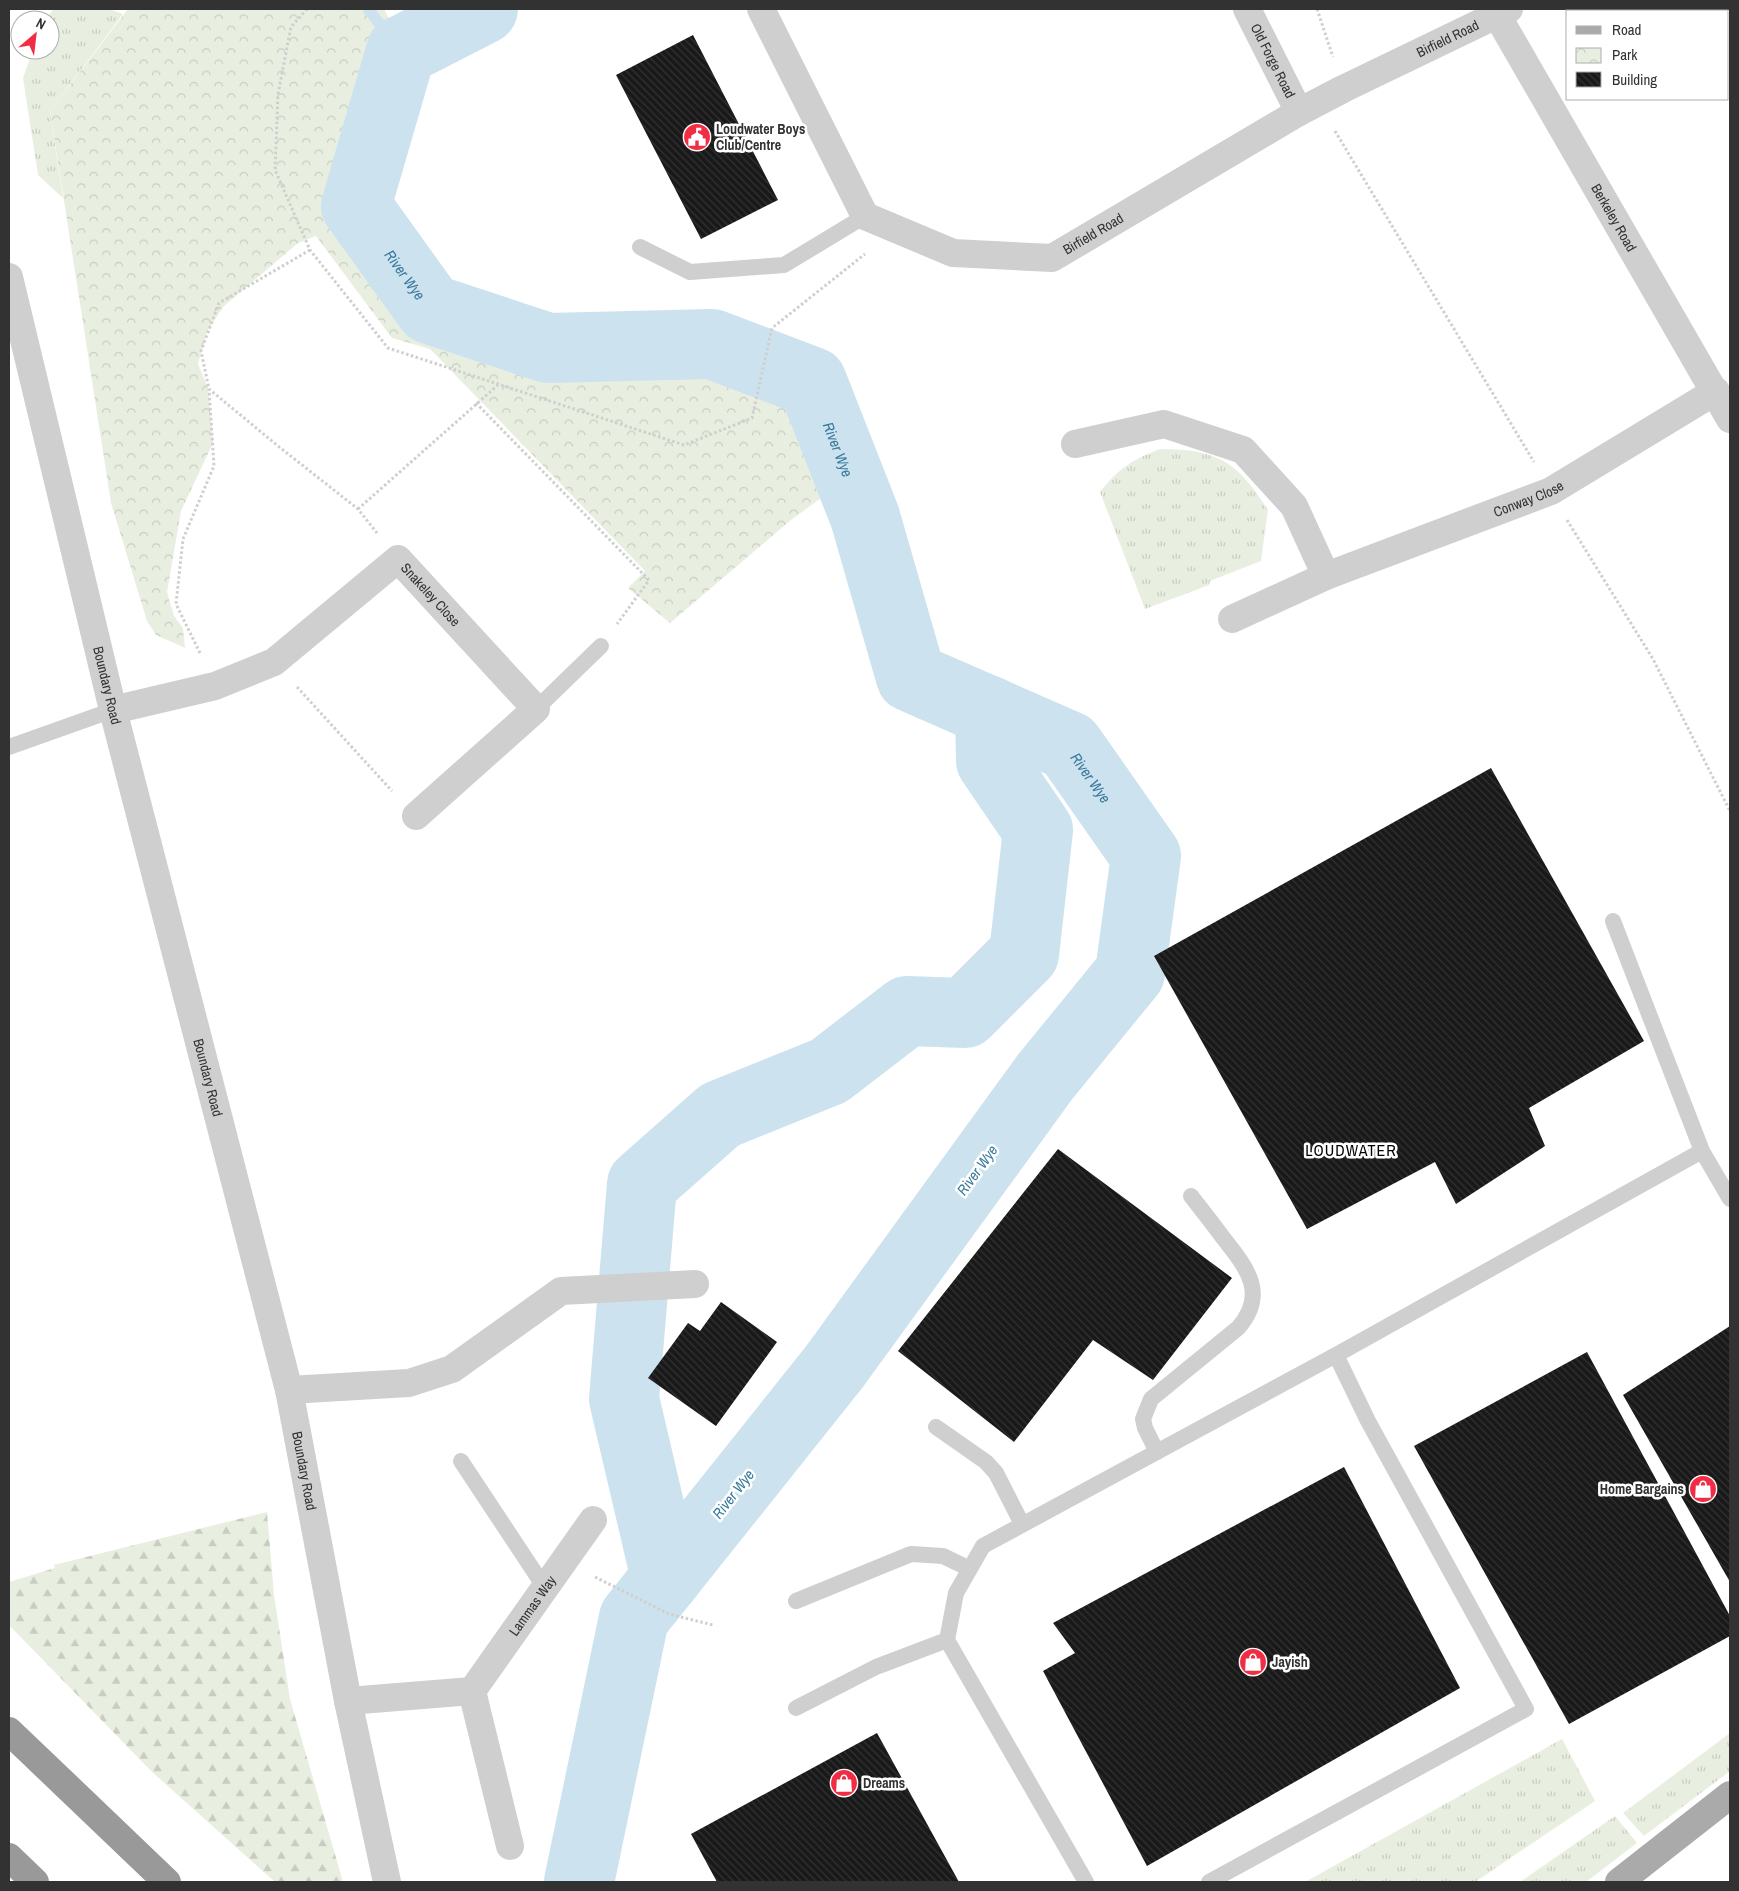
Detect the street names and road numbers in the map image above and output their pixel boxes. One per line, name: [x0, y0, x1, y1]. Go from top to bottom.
street label: Birfield Road: [1414, 16, 1482, 61]
street label: Old Forge Road: [1247, 20, 1299, 101]
street label: Berkeley Road: [1587, 181, 1641, 255]
street label: Birfield Road: [1060, 209, 1127, 259]
street label: Conway Close: [1491, 476, 1567, 521]
street label: Snakeley Close: [397, 559, 464, 630]
street label: Boundary Road: [89, 644, 125, 726]
street label: Boundary Road: [189, 1037, 227, 1118]
street label: Boundary Road: [288, 1430, 321, 1512]
street label: Lammas Way: [505, 1572, 560, 1639]

